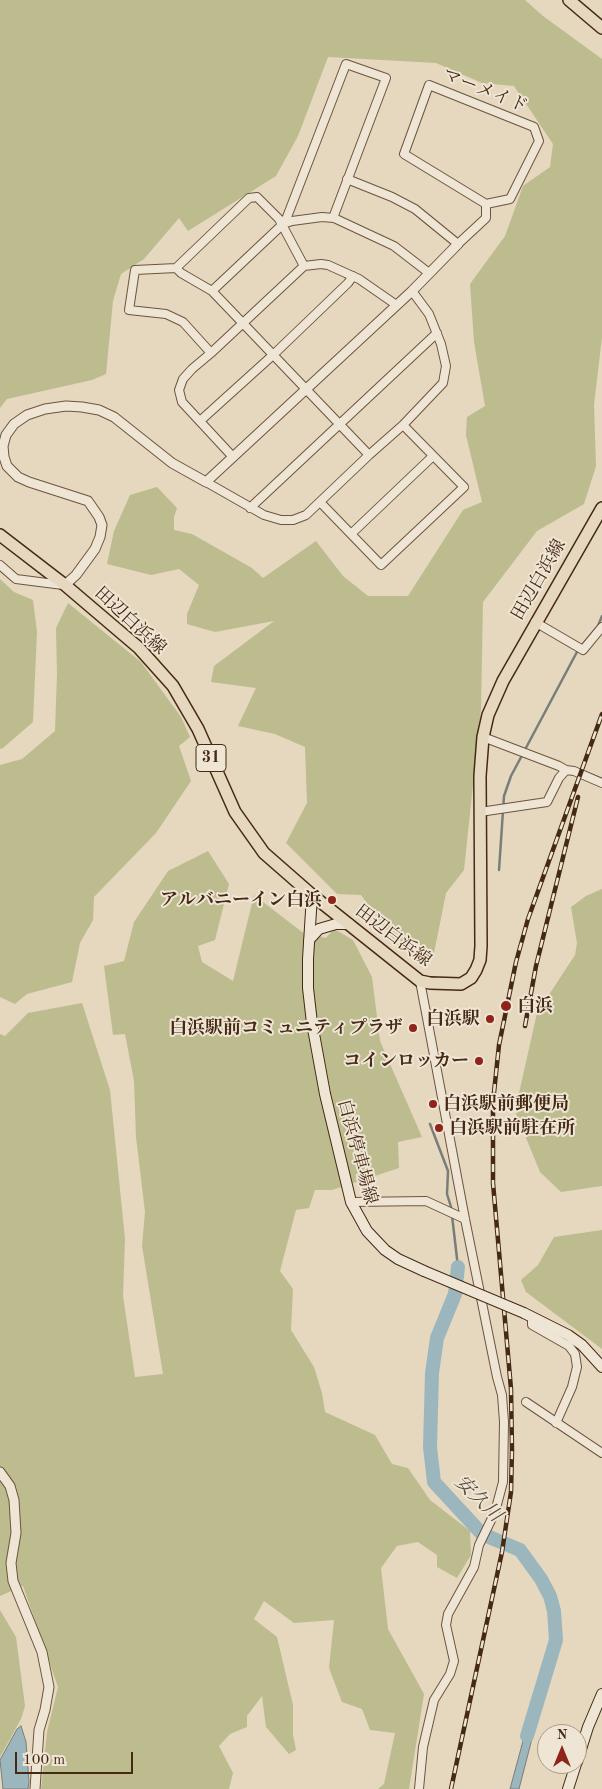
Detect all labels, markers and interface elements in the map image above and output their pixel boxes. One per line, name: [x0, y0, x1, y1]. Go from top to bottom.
street label: マーメイド: [439, 64, 531, 118]
street label: 田辺白浜線: [507, 536, 571, 624]
street label: 田辺白浜線: [90, 582, 170, 660]
road number: 31: [196, 744, 226, 771]
place label: アルバニーイン白浜: [160, 889, 322, 911]
marker: アルバニーイン白浜: [326, 894, 338, 906]
street label: 田辺白浜線: [351, 900, 435, 972]
place label: 白浜: [517, 995, 553, 1017]
marker: 白浜: [499, 999, 513, 1013]
place label: 白浜駅: [426, 1008, 480, 1030]
marker: 白浜駅: [484, 1013, 496, 1025]
place label: 白浜駅前コミュニティプラザ: [169, 1017, 403, 1039]
marker: 白浜駅前コミュニティプラザ: [407, 1022, 419, 1034]
place label: コインロッカー: [343, 1050, 469, 1072]
marker: コインロッカー: [473, 1055, 485, 1067]
place label: 白浜駅前郵便局: [443, 1093, 569, 1115]
street label: 白浜停車場線: [333, 1097, 381, 1207]
marker: 白浜駅前郵便局: [427, 1098, 439, 1110]
place label: 白浜駅前駐在所: [449, 1117, 575, 1139]
marker: 白浜駅前駐在所: [433, 1122, 445, 1134]
water label: 安久川: [450, 1471, 506, 1527]
north arrow: [537, 1724, 587, 1774]
text: N: [557, 1728, 567, 1742]
scale bar: [18, 1742, 135, 1774]
text: 100 m: [23, 1753, 65, 1768]

